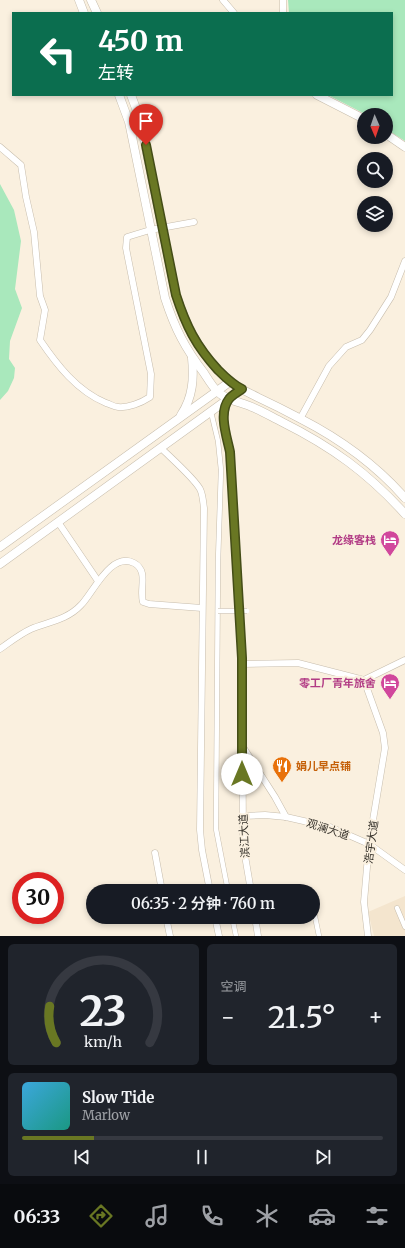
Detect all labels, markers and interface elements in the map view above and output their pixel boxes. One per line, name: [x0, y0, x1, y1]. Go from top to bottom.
text: 450 m: [98, 23, 183, 59]
icon: left: [32, 28, 84, 80]
text: 左转: [98, 61, 134, 84]
pin: [129, 104, 163, 145]
north arrow: [357, 108, 393, 144]
map controls: [357, 108, 393, 232]
icon: arrive: [135, 110, 157, 132]
button: search: [357, 152, 393, 188]
button: layers: [357, 196, 393, 232]
hotel icon: 龙缘客栈: [379, 529, 401, 557]
place label: 龙缘客栈: [332, 533, 376, 547]
hotel icon: 零工厂青年旅舍: [379, 672, 401, 700]
place label: 零工厂青年旅舍: [299, 676, 376, 690]
position arrow: [221, 753, 263, 795]
restaurant icon: 娟儿早点铺: [271, 755, 293, 783]
place label: 娟儿早点铺: [296, 759, 351, 773]
street label: 滨江大道: [236, 814, 252, 858]
street label: 观澜大道: [305, 816, 351, 842]
street label: 浩宇大道: [361, 819, 381, 865]
speed limit sign: 30: [12, 872, 64, 924]
text: 06:35 · 2 分钟 · 760 m: [131, 894, 275, 913]
text: 空调: [221, 978, 247, 995]
text: 23: [80, 984, 127, 1036]
text: 21.5°: [268, 998, 336, 1036]
text: −: [221, 1003, 235, 1031]
text: +: [368, 1003, 383, 1031]
text: km/h: [84, 1032, 123, 1050]
text: Slow Tide: [82, 1088, 154, 1107]
text: Marlow: [82, 1107, 130, 1124]
icon: previous: [71, 1146, 93, 1168]
icon: pause: [191, 1146, 213, 1168]
icon: next: [312, 1146, 334, 1168]
icon: directions: [87, 1202, 115, 1230]
icon: music: [143, 1202, 171, 1230]
icon: phone: [198, 1202, 226, 1230]
icon: climate: [253, 1202, 281, 1230]
icon: car: [308, 1202, 336, 1230]
icon: filters: [363, 1202, 391, 1230]
text: 06:33: [14, 1205, 60, 1228]

